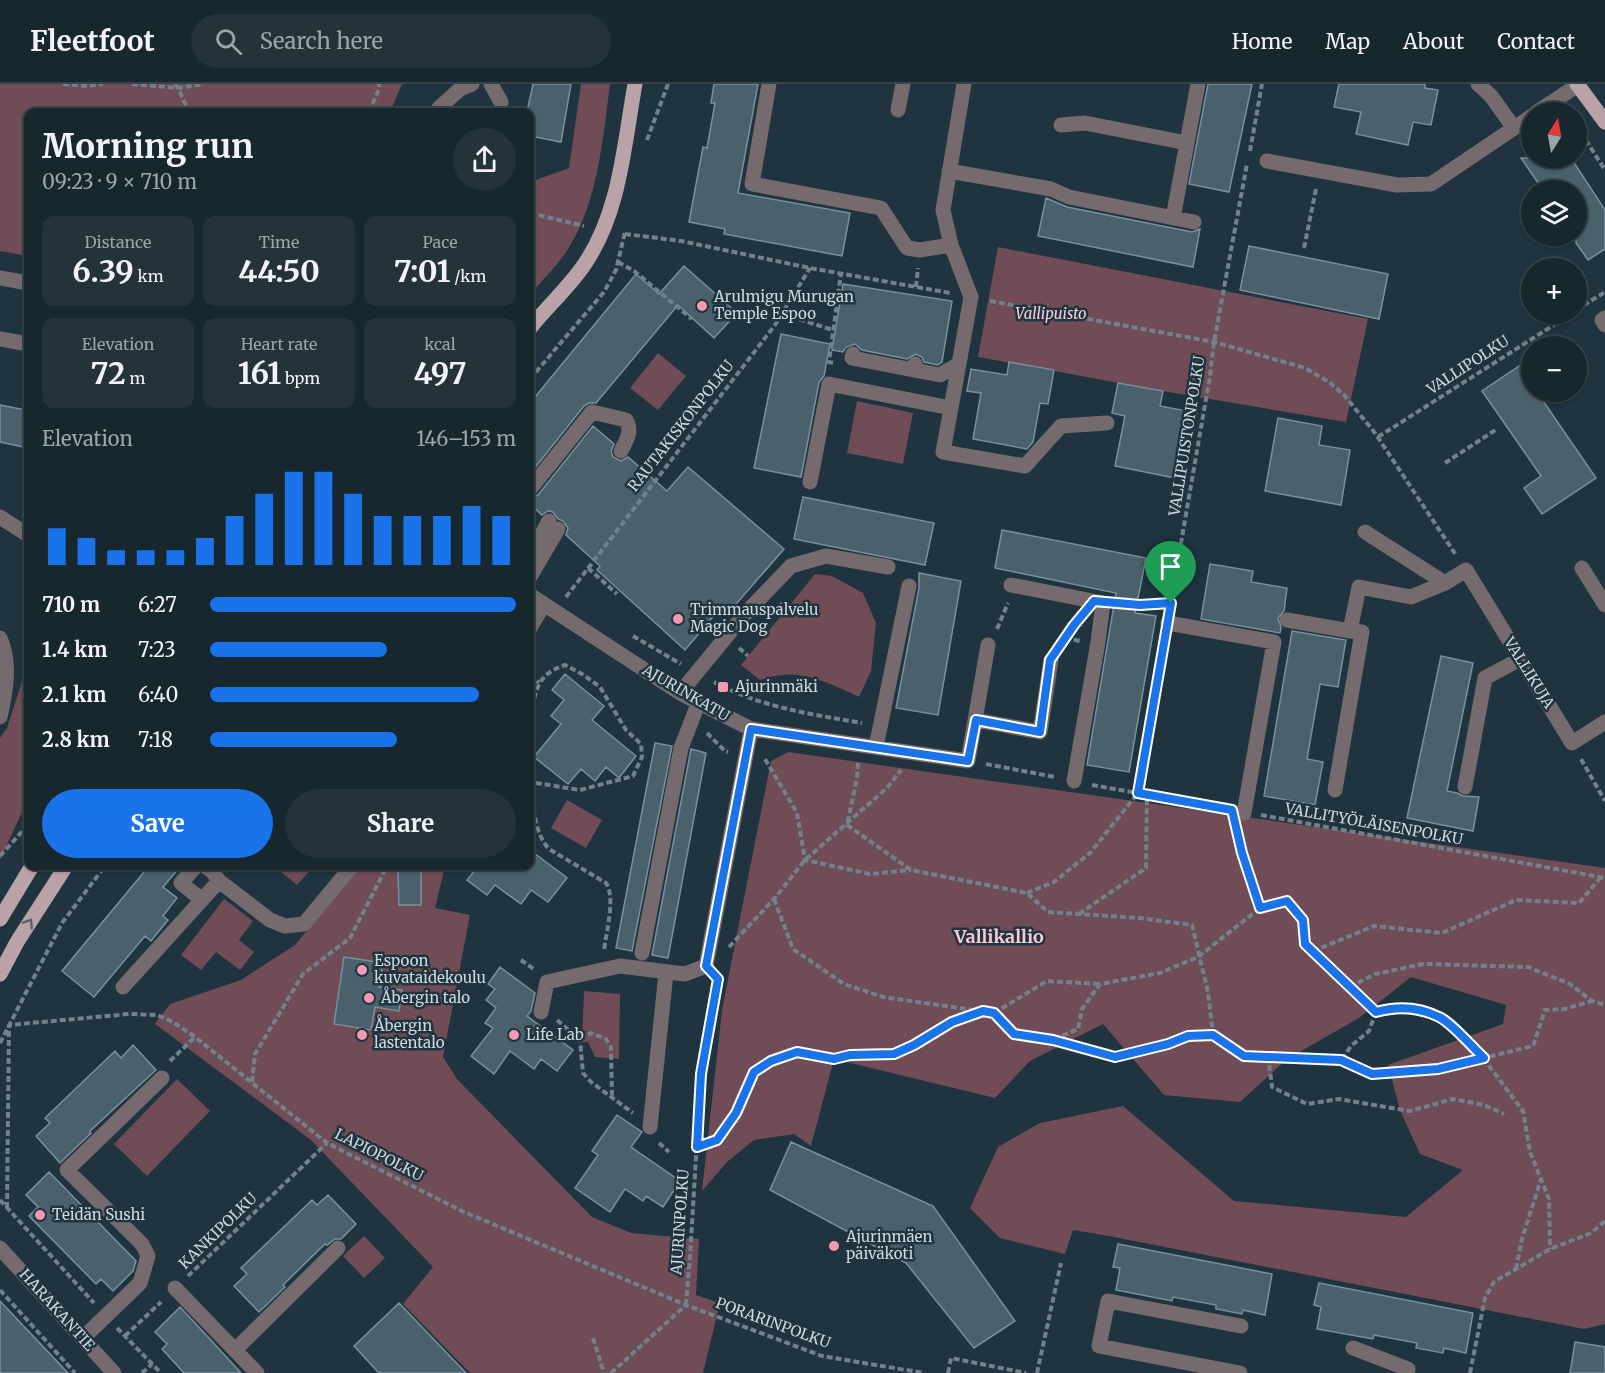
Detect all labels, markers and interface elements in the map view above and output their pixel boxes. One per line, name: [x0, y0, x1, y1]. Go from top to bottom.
search box: [191, 14, 611, 68]
text: Fleetfoot: [30, 23, 155, 59]
icon: search: [212, 25, 245, 58]
text: Search here: [260, 27, 383, 55]
text: Home: [1232, 28, 1292, 55]
text: Map: [1325, 28, 1370, 55]
text: About: [1403, 28, 1464, 55]
text: Contact: [1497, 28, 1575, 55]
north arrow: [1521, 102, 1587, 168]
map controls: [1521, 102, 1587, 402]
text: Morning run: [42, 126, 253, 167]
button: share: [453, 128, 516, 191]
text: 09:23 · 9 × 710 m: [42, 169, 197, 194]
button: layers: [1521, 180, 1587, 246]
text: Distance: [85, 232, 151, 252]
text: Time: [259, 232, 299, 252]
text: Pace: [423, 232, 458, 252]
text: 6.39: [72, 252, 134, 290]
text: 44:50: [238, 252, 320, 290]
text: 7:01: [394, 252, 450, 290]
button: +: [1521, 258, 1587, 324]
text: km: [134, 266, 164, 286]
text: /km: [450, 266, 486, 286]
place label: Arulmigu Murugan Temple Espoo: [713, 287, 854, 323]
marker: Arulmigu Murugan Temple Espoo: [695, 299, 709, 313]
park label: Vallipuisto: [1015, 304, 1087, 323]
street label: VALLIPOLKU: [1422, 331, 1512, 399]
text: Elevation: [82, 334, 154, 354]
text: Heart rate: [241, 334, 317, 354]
text: kcal: [424, 334, 456, 354]
button: −: [1521, 336, 1587, 402]
text: 72: [91, 354, 126, 392]
text: 161: [238, 354, 281, 392]
text: 497: [413, 354, 467, 392]
street label: VALLIPUISTONPOLKU: [1164, 355, 1209, 518]
street label: RAUTAKISKONPOLKU: [623, 356, 738, 495]
text: m: [126, 368, 145, 388]
text: bpm: [281, 368, 320, 388]
text: Elevation: [42, 426, 133, 451]
text: 146–153 m: [416, 426, 516, 451]
pin: [1145, 541, 1196, 603]
icon: arrive: [1154, 550, 1187, 583]
text: 710 m: [42, 592, 100, 617]
text: 6:27: [138, 592, 177, 617]
place label: Trimmauspalvelu Magic Dog: [690, 600, 818, 636]
marker: Trimmauspalvelu Magic Dog: [671, 612, 685, 626]
street label: VALLIKUJA: [1500, 633, 1559, 712]
text: 1.4 km: [42, 637, 107, 662]
text: 7:23: [138, 637, 176, 662]
street label: AJURINKATU: [638, 659, 733, 725]
place label: Ajurinmäki: [734, 677, 818, 696]
marker: Ajurinmäki: [716, 680, 730, 694]
text: 2.1 km: [42, 682, 106, 707]
text: 6:40: [138, 682, 178, 707]
text: 2.8 km: [42, 727, 110, 752]
text: 7:18: [138, 727, 173, 752]
button: Save: [42, 789, 273, 858]
button: Share: [285, 789, 516, 858]
street label: VALLITYÖLÄISENPOLKU: [1283, 797, 1465, 849]
one-way arrow: [22, 919, 33, 930]
district label: Vallikallio: [953, 925, 1044, 948]
place label: Espoon kuvataidekoulu: [374, 951, 486, 987]
marker: Espoon kuvataidekoulu: [355, 963, 369, 977]
place label: Åbergin talo: [380, 986, 470, 1007]
marker: Åbergin talo: [362, 991, 376, 1005]
place label: Åbergin lastentalo: [373, 1014, 445, 1052]
place label: Life Lab: [526, 1025, 584, 1044]
marker: Åbergin lastentalo: [355, 1028, 369, 1042]
marker: Life Lab: [507, 1028, 521, 1042]
street label: LAPIOPOLKU: [332, 1124, 427, 1185]
street label: AJURINPOLKU: [666, 1168, 693, 1276]
street label: KANKIPOLKU: [174, 1189, 261, 1273]
place label: Teidän Sushi: [52, 1205, 145, 1224]
marker: Teidän Sushi: [33, 1208, 47, 1222]
place label: Ajurinmäen päiväkoti: [845, 1227, 932, 1263]
marker: Ajurinmäen päiväkoti: [827, 1239, 841, 1253]
street label: HARAKANTIE: [16, 1265, 99, 1355]
street label: PORARINPOLKU: [713, 1293, 833, 1352]

